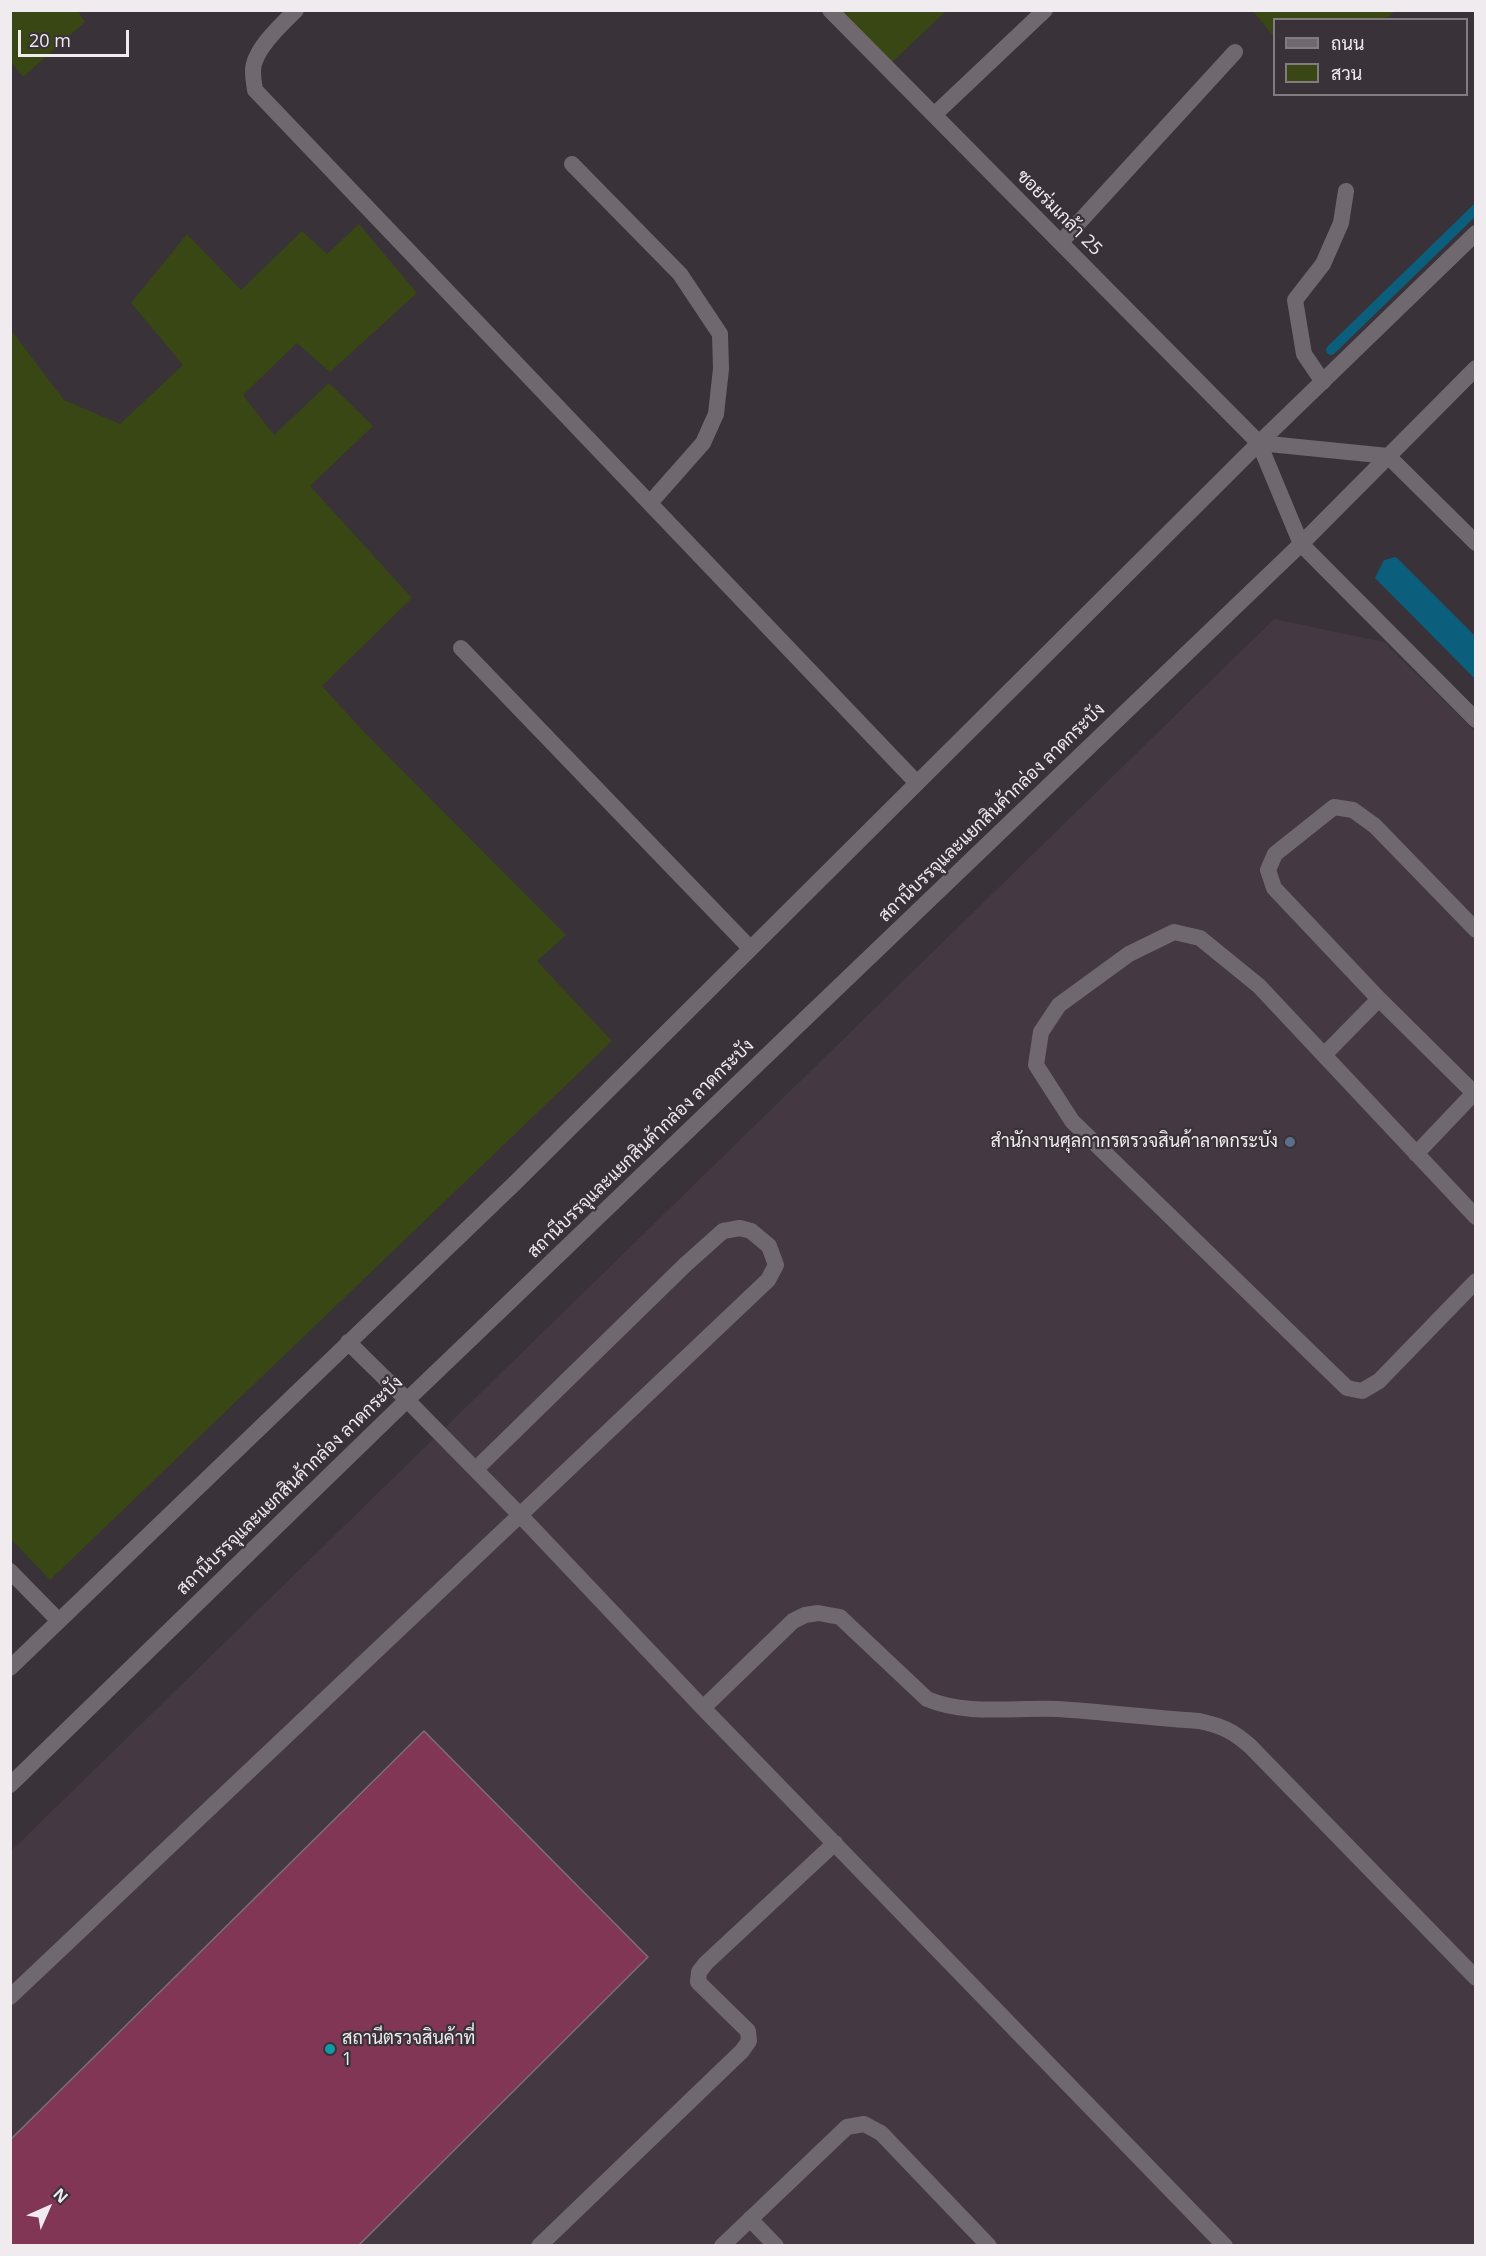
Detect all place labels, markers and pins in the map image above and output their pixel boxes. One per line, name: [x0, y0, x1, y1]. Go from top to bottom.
place label: สำนักงานศุลกากรตรวจสินค้าลาดกระบัง: [991, 1131, 1278, 1153]
marker: สำนักงานศุลกากรตรวจสินค้าลาดกระบัง: [1283, 1135, 1297, 1149]
place label: สถานีตรวจสินค้าที่ 1: [342, 2028, 475, 2070]
marker: สถานีตรวจสินค้าที่ 1: [323, 2042, 337, 2056]

